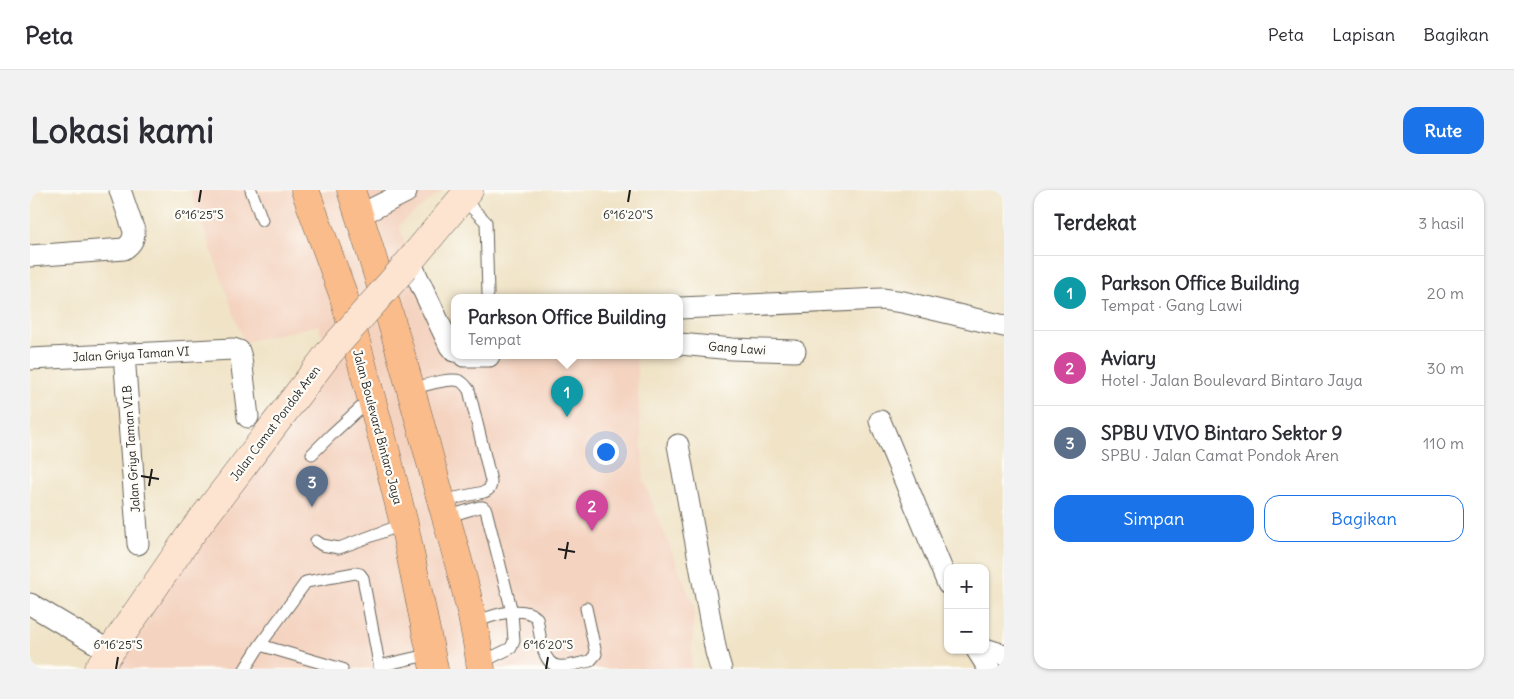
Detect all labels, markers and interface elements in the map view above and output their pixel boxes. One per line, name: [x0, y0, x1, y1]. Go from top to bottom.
text: Peta: [25, 20, 73, 50]
text: Peta: [1268, 23, 1304, 46]
text: Lapisan: [1332, 23, 1395, 46]
text: Bagikan: [1423, 23, 1489, 46]
button: Rute: [1403, 107, 1484, 154]
text: Lokasi kami: [30, 108, 214, 152]
text: 6°16'25"S: [174, 207, 224, 222]
text: 6°16'20"S: [603, 207, 653, 222]
text: Terdekat: [1054, 209, 1136, 236]
text: 3 hasil: [1418, 213, 1464, 233]
text: Parkson Office Building: [1101, 271, 1300, 295]
text: 1: [1067, 283, 1073, 303]
text: 20 m: [1427, 283, 1464, 303]
popup: [451, 294, 683, 359]
text: Tempat · Gang Lawi: [1101, 295, 1242, 315]
text: Parkson Office Building: [468, 305, 666, 329]
text: Tempat: [468, 329, 521, 349]
street label: Gang Lawi: [708, 339, 766, 357]
street label: Jalan Griya Taman VI: [72, 343, 190, 365]
text: Aviary: [1101, 346, 1156, 370]
street label: Jalan Boulevard Bintaro Jaya: [350, 348, 406, 506]
text: 2: [1066, 358, 1074, 378]
text: 30 m: [1427, 358, 1464, 378]
street label: Jalan Camat Pondok Aren: [227, 362, 323, 484]
text: Hotel · Jalan Boulevard Bintaro Jaya: [1101, 370, 1363, 390]
pin: 1: [551, 376, 583, 417]
street label: Jalan Griya Taman VI.B: [119, 385, 143, 513]
text: SPBU VIVO Bintaro Sektor 9: [1101, 421, 1342, 445]
text: 3: [1065, 433, 1075, 453]
text: 110 m: [1423, 433, 1464, 453]
your location: [593, 439, 619, 465]
text: SPBU · Jalan Camat Pondok Aren: [1101, 445, 1339, 465]
pin: 3: [296, 466, 328, 507]
pin: 2: [576, 490, 608, 531]
button: Simpan: [1054, 495, 1254, 542]
button: Bagikan: [1264, 495, 1464, 542]
map controls: [944, 564, 989, 654]
button: +: [944, 564, 989, 609]
button: −: [944, 609, 989, 654]
text: 6°16'25"S: [93, 637, 143, 652]
text: 6°16'20"S: [523, 637, 573, 652]

